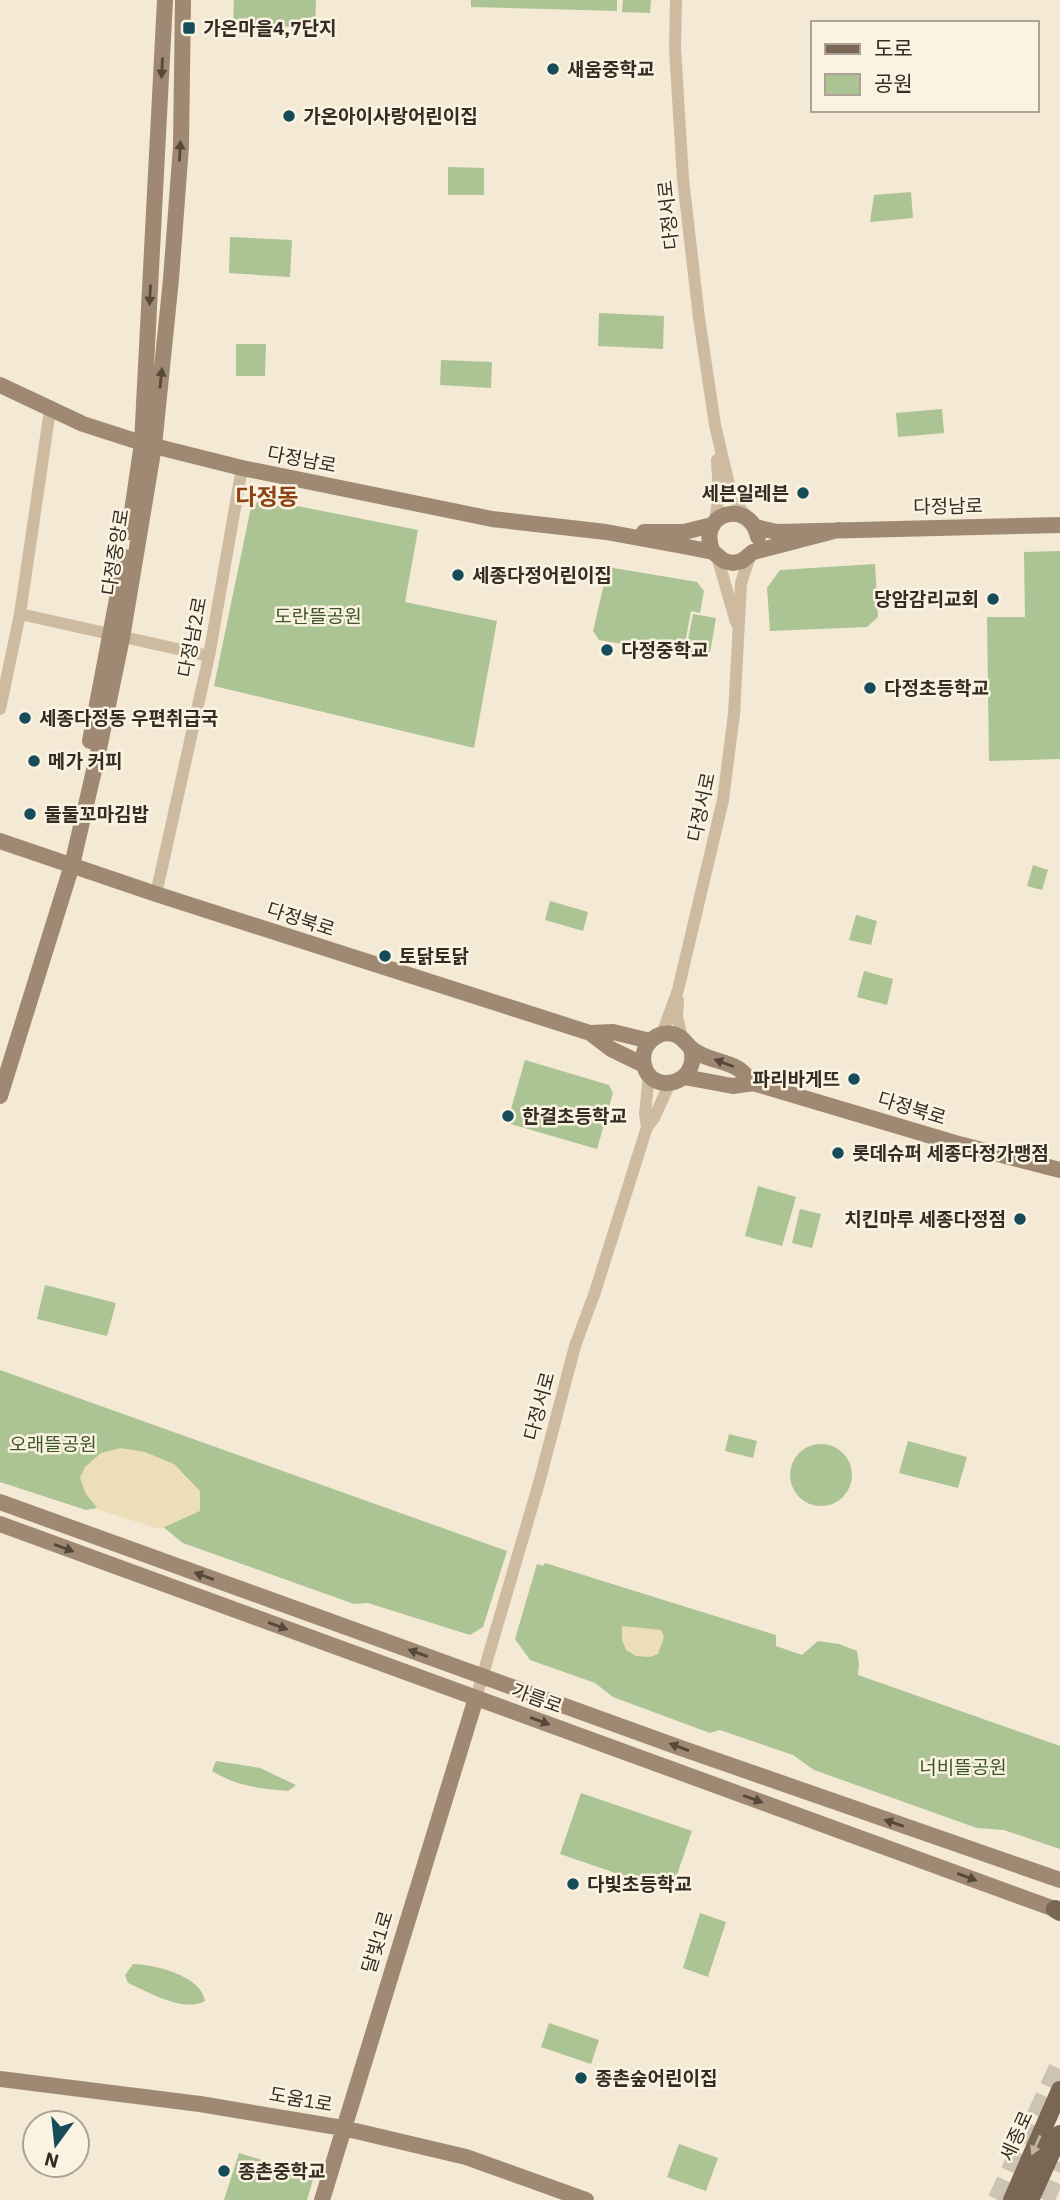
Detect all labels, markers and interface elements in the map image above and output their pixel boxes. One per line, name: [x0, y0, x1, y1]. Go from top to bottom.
place label: 가온마을4,7단지: [203, 16, 337, 40]
marker: 가온마을4,7단지: [181, 20, 197, 36]
legend: [811, 21, 1039, 112]
text: 도로: [874, 34, 913, 62]
one-way arrow: [157, 57, 168, 79]
place label: 새움중학교: [567, 57, 654, 81]
marker: 새움중학교: [545, 61, 561, 77]
text: 공원: [874, 69, 913, 97]
place label: 가온아이사랑어린이집: [303, 104, 478, 128]
marker: 가온아이사랑어린이집: [281, 108, 297, 124]
one-way arrow: [175, 140, 186, 162]
street label: 다정서로: [652, 179, 684, 251]
one-way arrow: [145, 285, 156, 307]
one-way arrow: [156, 367, 167, 389]
street label: 다정남로: [265, 441, 339, 477]
district label: 다정동: [235, 481, 299, 511]
place label: 세븐일레븐: [702, 481, 789, 505]
marker: 세븐일레븐: [795, 485, 811, 501]
street label: 다정남로: [913, 493, 983, 519]
street label: 다정중앙로: [96, 507, 134, 597]
place label: 세종다정어린이집: [472, 563, 612, 587]
marker: 세종다정어린이집: [450, 567, 466, 583]
place label: 당암감리교회: [874, 587, 979, 611]
marker: 당암감리교회: [985, 591, 1001, 607]
street label: 다정남2로: [172, 595, 212, 679]
park label: 도란뜰공원: [274, 604, 362, 628]
place label: 다정중학교: [621, 638, 708, 662]
marker: 다정중학교: [599, 642, 615, 658]
place label: 다정초등학교: [884, 676, 989, 700]
marker: 다정초등학교: [862, 680, 878, 696]
place label: 세종다정동 우편취급국: [39, 706, 218, 730]
marker: 세종다정동 우편취급국: [17, 710, 33, 726]
place label: 메가 커피: [48, 749, 122, 773]
marker: 메가 커피: [26, 753, 42, 769]
street label: 다정서로: [682, 770, 720, 844]
place label: 둘둘꼬마김밥: [44, 802, 149, 826]
marker: 둘둘꼬마김밥: [22, 806, 38, 822]
street label: 다정북로: [264, 897, 338, 941]
place label: 토닭토닭: [399, 944, 469, 968]
marker: 토닭토닭: [377, 948, 393, 964]
one-way arrow: [713, 1057, 734, 1068]
place label: 파리바게뜨: [753, 1067, 840, 1091]
marker: 파리바게뜨: [846, 1071, 862, 1087]
street label: 다정북로: [875, 1086, 949, 1130]
place label: 한결초등학교: [522, 1104, 627, 1128]
marker: 한결초등학교: [500, 1108, 516, 1124]
place label: 롯데슈퍼 세종다정가맹점: [852, 1141, 1049, 1165]
marker: 롯데슈퍼 세종다정가맹점: [830, 1145, 846, 1161]
place label: 치킨마루 세종다정점: [844, 1207, 1006, 1231]
marker: 치킨마루 세종다정점: [1012, 1211, 1028, 1227]
street label: 다정서로: [518, 1369, 560, 1443]
park label: 오래뜰공원: [9, 1432, 97, 1456]
one-way arrow: [54, 1542, 75, 1553]
one-way arrow: [194, 1570, 215, 1581]
one-way arrow: [267, 1621, 288, 1632]
one-way arrow: [408, 1647, 429, 1658]
street label: 가름로: [508, 1678, 566, 1718]
one-way arrow: [529, 1716, 550, 1727]
one-way arrow: [669, 1741, 690, 1752]
park label: 너비뜰공원: [919, 1755, 1007, 1779]
one-way arrow: [743, 1794, 764, 1805]
one-way arrow: [884, 1817, 905, 1828]
place label: 다빛초등학교: [587, 1872, 692, 1896]
one-way arrow: [957, 1872, 978, 1883]
marker: 다빛초등학교: [565, 1876, 581, 1892]
street label: 달빛1로: [356, 1908, 398, 1976]
place label: 종촌숲어린이집: [595, 2066, 717, 2090]
marker: 종촌숲어린이집: [573, 2070, 589, 2086]
street label: 도움1로: [267, 2082, 335, 2116]
street label: 세종로: [994, 2107, 1038, 2165]
north arrow: [21, 2109, 91, 2179]
one-way arrow: [1030, 2135, 1042, 2155]
text: N: [42, 2147, 61, 2174]
place label: 종촌중학교: [238, 2159, 325, 2183]
marker: 종촌중학교: [216, 2163, 232, 2179]

